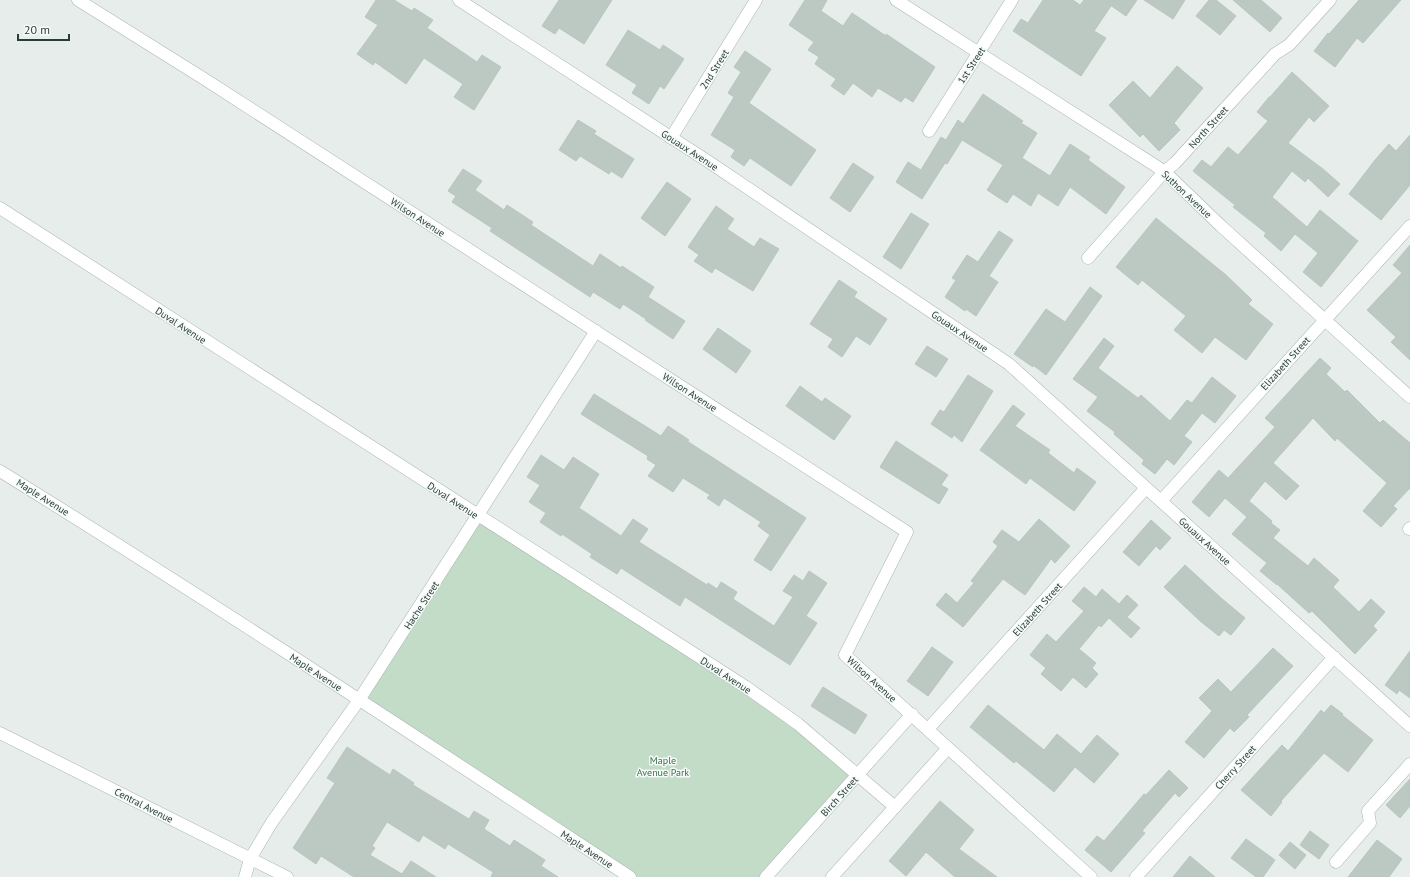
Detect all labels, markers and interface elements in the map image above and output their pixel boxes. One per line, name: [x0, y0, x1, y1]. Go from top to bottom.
scale bar: [18, 16, 69, 42]
text: 20 m: [24, 22, 50, 37]
street label: 1st Street: [955, 44, 988, 86]
street label: 2nd Street: [697, 46, 732, 92]
street label: North Street: [1186, 103, 1231, 151]
street label: Gouaux Avenue: [659, 127, 721, 174]
street label: Suthon Avenue: [1159, 168, 1214, 221]
street label: Wilson Avenue: [388, 195, 447, 240]
street label: Duval Avenue: [153, 304, 209, 347]
street label: Gouaux Avenue: [929, 308, 991, 355]
street label: Elizabeth Street: [1258, 333, 1313, 393]
street label: Wilson Avenue: [660, 370, 719, 415]
street label: Maple Avenue: [14, 476, 72, 519]
street label: Duval Avenue: [425, 479, 481, 522]
street label: Gouaux Avenue: [1176, 515, 1233, 568]
street label: Hache Street: [401, 578, 442, 632]
street label: Elizabeth Street: [1010, 579, 1065, 639]
street label: Maple Avenue: [287, 651, 344, 694]
street label: Duval Avenue: [698, 654, 754, 697]
street label: Wilson Avenue: [844, 654, 899, 705]
street label: Cherry Street: [1212, 742, 1259, 792]
park label: Maple Avenue Park: [637, 754, 689, 779]
street label: Birch Street: [818, 773, 861, 819]
street label: Central Avenue: [112, 785, 175, 826]
street label: Maple Avenue: [558, 828, 615, 871]

